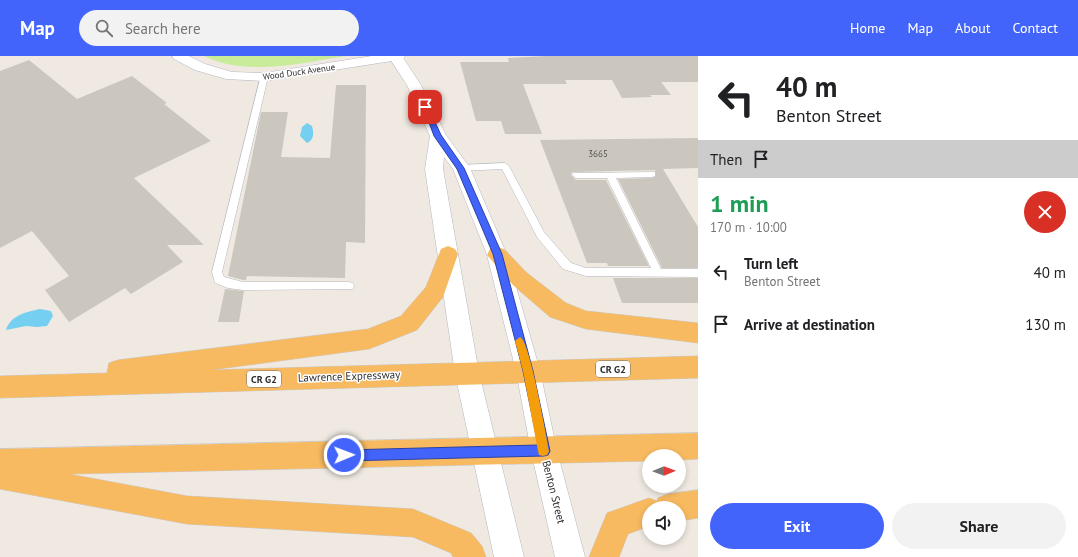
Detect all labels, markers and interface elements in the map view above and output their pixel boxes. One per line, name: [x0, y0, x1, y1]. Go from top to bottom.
search box: [79, 10, 359, 46]
text: Map: [20, 16, 55, 40]
icon: search: [93, 17, 115, 39]
text: Search here: [125, 19, 201, 38]
text: Home: [850, 19, 885, 37]
text: Map: [907, 19, 933, 37]
text: About: [955, 19, 991, 37]
text: Contact: [1013, 19, 1058, 37]
street label: Wood Duck Avenue: [262, 61, 336, 82]
text: 40 m: [776, 68, 837, 105]
icon: left: [710, 72, 762, 124]
pin: [408, 90, 442, 124]
icon: arrive: [414, 96, 436, 118]
text: Benton Street: [776, 104, 882, 127]
house number: 3665: [588, 148, 608, 159]
icon: arrive: [750, 148, 772, 170]
text: Then: [710, 150, 742, 169]
text: 1 min: [710, 188, 769, 219]
button: close: [1024, 191, 1066, 233]
text: 170 m · 10:00: [710, 219, 787, 236]
text: Turn left: [744, 254, 798, 273]
icon: left: [710, 261, 732, 283]
text: 40 m: [1033, 263, 1066, 282]
text: Benton Street: [744, 273, 820, 290]
icon: arrive: [710, 313, 732, 335]
text: Arrive at destination: [744, 315, 875, 334]
text: 130 m: [1025, 315, 1066, 334]
road number: CR G2: [596, 361, 630, 377]
street label: Lawrence Expressway: [298, 367, 401, 385]
road number: CR G2: [247, 371, 281, 387]
position arrow: [323, 434, 365, 476]
north arrow: [642, 449, 686, 493]
map controls: [642, 449, 686, 545]
street label: Benton Street: [539, 459, 569, 525]
button: sound: [642, 501, 686, 545]
button: Exit: [710, 503, 884, 549]
button: Share: [892, 503, 1066, 549]

